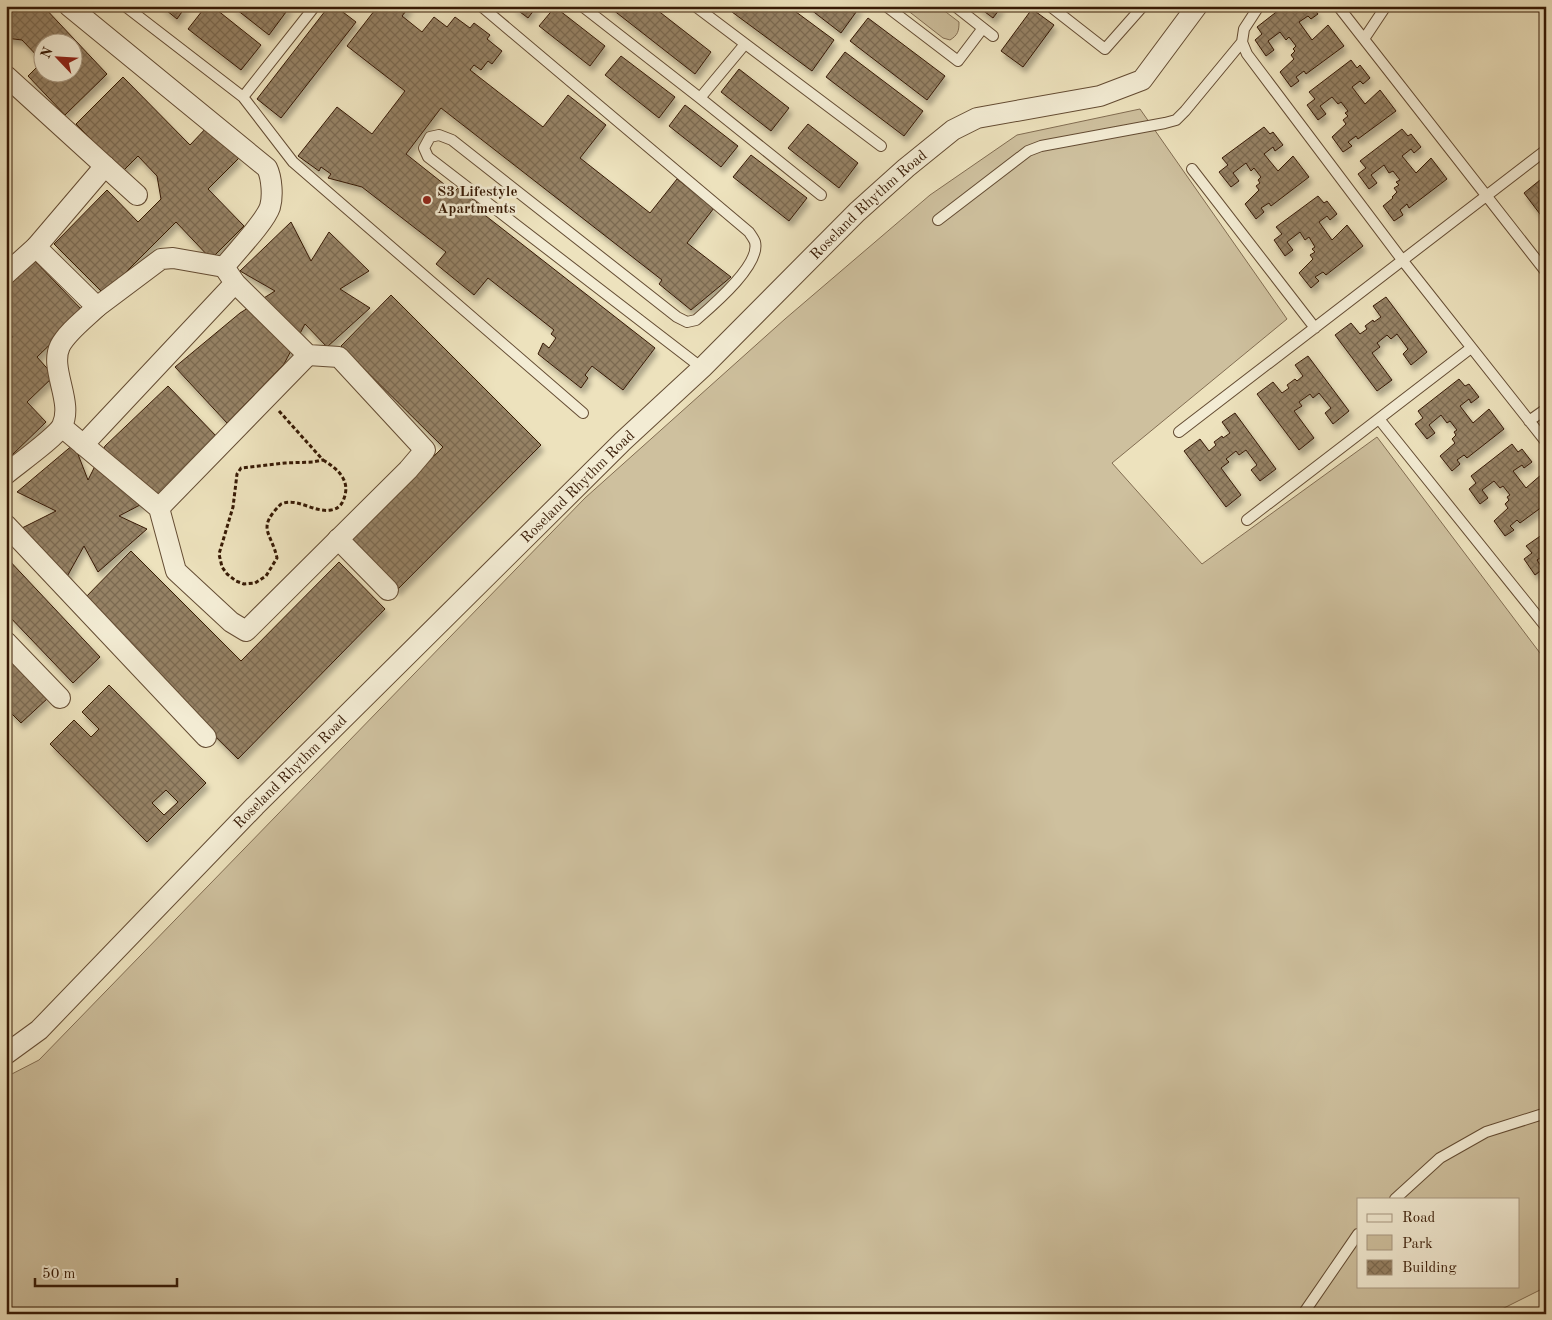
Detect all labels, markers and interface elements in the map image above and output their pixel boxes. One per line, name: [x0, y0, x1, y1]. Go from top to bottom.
north arrow: [32, 32, 82, 82]
text: N: [39, 45, 56, 61]
street label: Roseland Rhythm Road: [808, 148, 930, 263]
place label: S3 Lifestyle Apartments: [437, 185, 518, 217]
marker: S3 Lifestyle Apartments: [421, 194, 433, 206]
street label: Roseland Rhythm Road: [519, 428, 638, 547]
street label: Roseland Rhythm Road: [232, 713, 351, 832]
legend: [1357, 1198, 1520, 1288]
text: Road: [1402, 1211, 1436, 1226]
text: Park: [1402, 1237, 1433, 1252]
scale bar: [35, 1255, 178, 1287]
text: Building: [1402, 1261, 1457, 1276]
text: 50 m: [42, 1267, 76, 1282]

